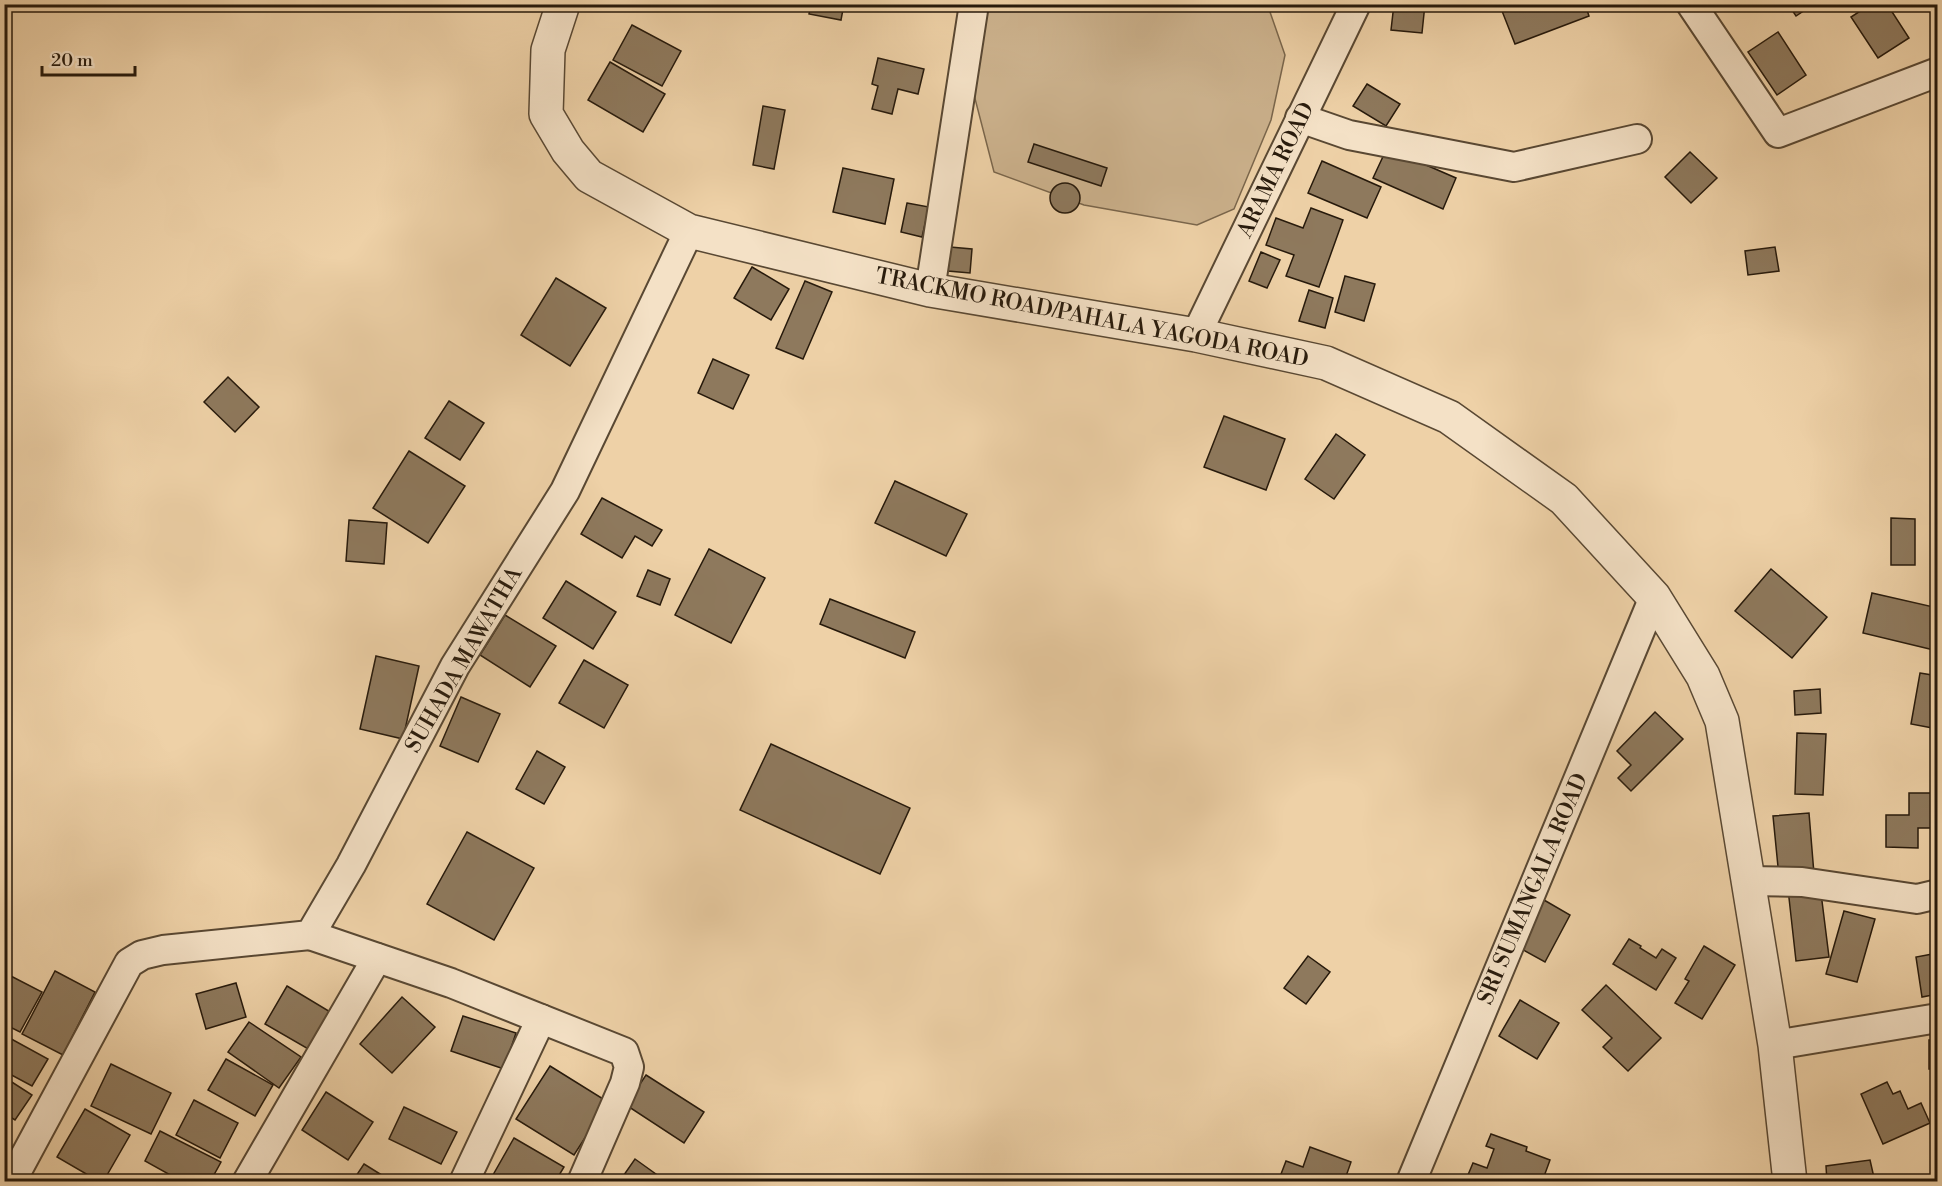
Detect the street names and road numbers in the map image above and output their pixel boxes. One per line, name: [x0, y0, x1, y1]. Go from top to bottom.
street label: ARAMA ROAD: [1231, 98, 1320, 243]
street label: TRACKMO ROAD/PAHALA YAGODA ROAD: [873, 263, 1311, 373]
street label: SUHADA MAWATHA: [400, 561, 529, 758]
street label: SRI SUMANGALA ROAD: [1472, 769, 1594, 1009]

